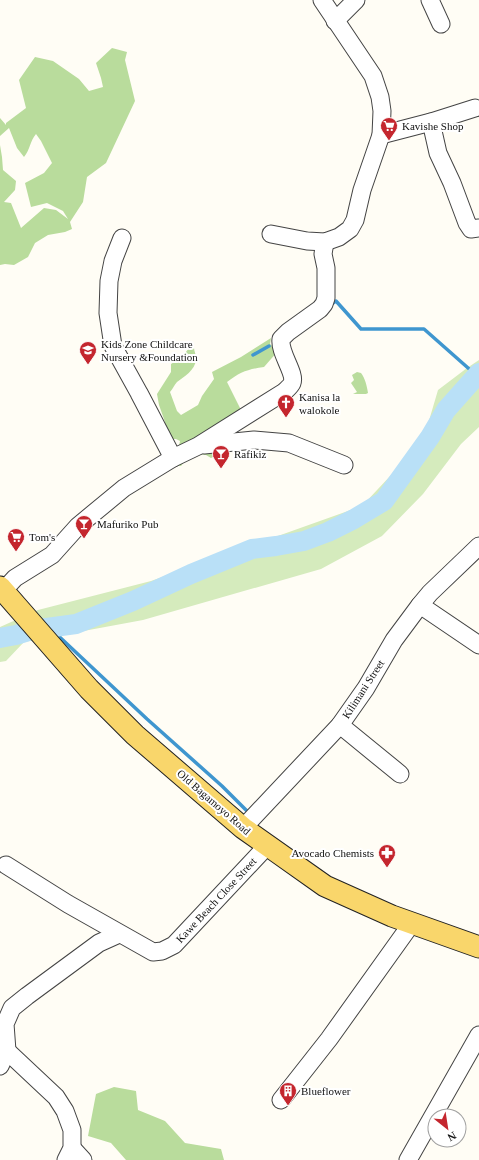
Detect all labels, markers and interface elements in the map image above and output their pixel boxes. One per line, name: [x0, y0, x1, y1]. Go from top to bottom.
supermarket icon: Kavishe Shop: [379, 116, 399, 141]
place label: Kavishe Shop: [402, 120, 464, 132]
place label: Kids Zone Childcare Nursery &Foundation: [101, 338, 198, 363]
school or university icon: Kids Zone Childcare Nursery &Foundation: [78, 340, 98, 365]
place label: Kanisa la walokole: [299, 391, 340, 416]
church icon: Kanisa la walokole: [276, 393, 296, 418]
bar icon: Rafikiz: [211, 444, 231, 469]
place label: Rafikiz: [234, 448, 266, 460]
bar icon: Mafuriko Pub: [74, 514, 94, 539]
place label: Mafuriko Pub: [97, 518, 159, 530]
supermarket icon: Tom's: [6, 527, 26, 552]
place label: Tom's: [29, 531, 55, 543]
street label: Kilimani Street: [340, 657, 386, 721]
street label: Old Bagamoyo Road: [175, 767, 253, 837]
pharmacy icon: Avocado Chemists: [377, 843, 397, 868]
place label: Avocado Chemists: [291, 847, 374, 859]
street label: Kawe Beach Close Street: [173, 855, 259, 945]
building icon: Blueflower: [278, 1081, 298, 1106]
place label: Blueflower: [301, 1085, 351, 1097]
north arrow: [427, 1108, 467, 1148]
text: N: [446, 1129, 458, 1144]

